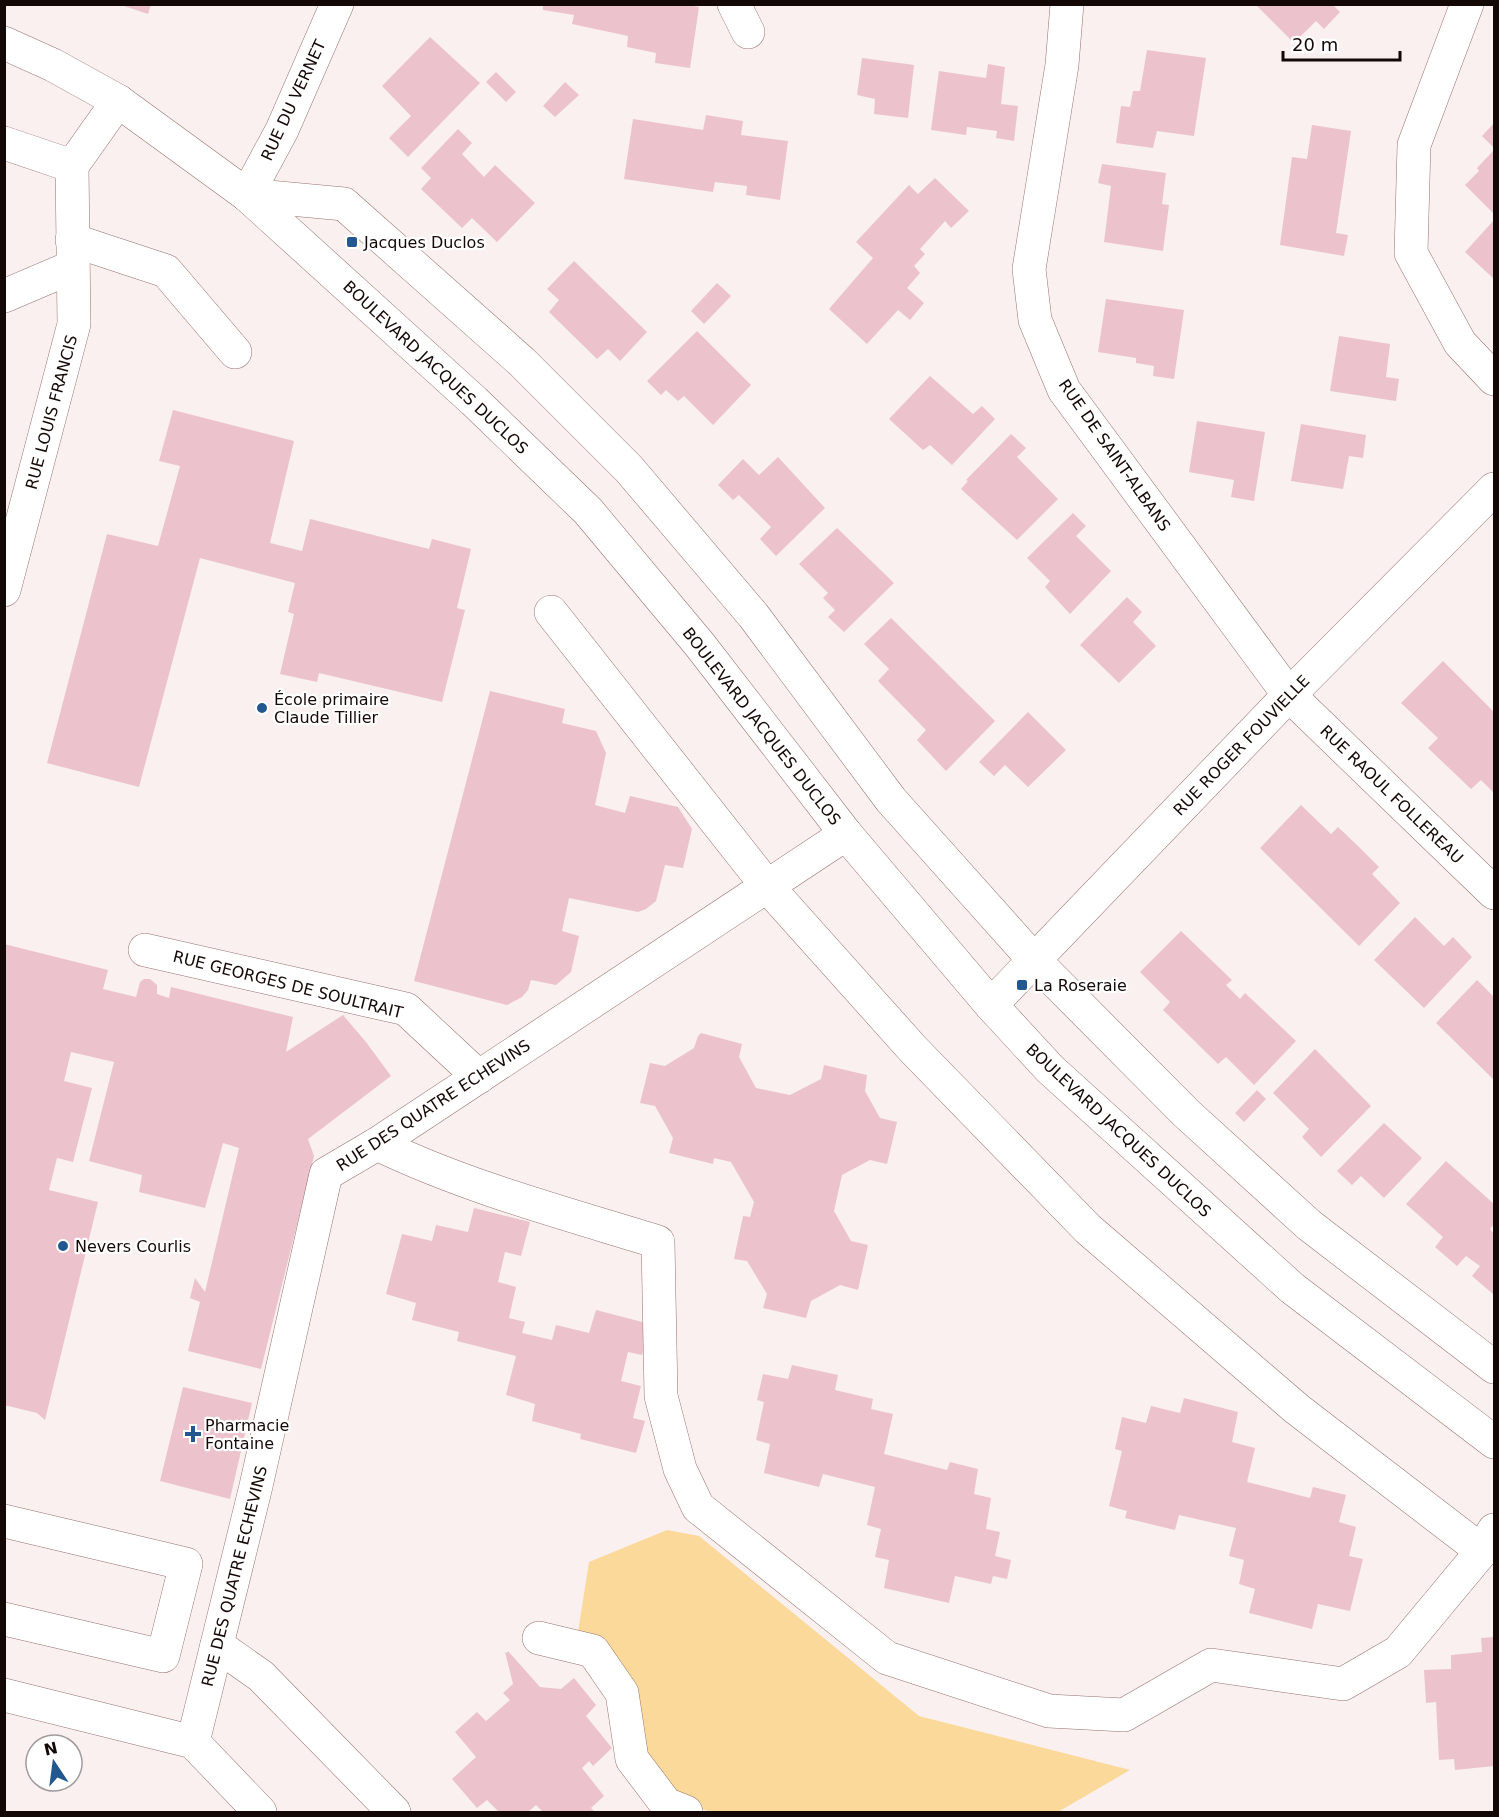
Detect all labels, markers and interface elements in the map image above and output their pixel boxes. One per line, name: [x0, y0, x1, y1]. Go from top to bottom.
scale bar: [1283, 24, 1400, 62]
text: 20 m: [1292, 34, 1338, 55]
street label: RUE DU VERNET: [257, 37, 330, 164]
place label: Jacques Duclos: [363, 233, 485, 252]
marker: Jacques Duclos: [345, 235, 359, 249]
street label: BOULEVARD JACQUES DUCLOS: [339, 277, 532, 458]
street label: RUE LOUIS FRANCIS: [22, 333, 81, 492]
street label: RUE DE SAINT-ALBANS: [1055, 376, 1174, 535]
street label: BOULEVARD JACQUES DUCLOS: [679, 624, 845, 829]
street label: RUE ROGER FOUVIELLE: [1169, 671, 1313, 819]
place label: École primaire Claude Tillier: [274, 690, 389, 727]
marker: École primaire Claude Tillier: [255, 701, 269, 715]
street label: RUE RAOUL FOLLEREAU: [1316, 721, 1467, 868]
street label: RUE GEORGES DE SOULTRAIT: [171, 947, 405, 1022]
place label: La Roseraie: [1034, 976, 1127, 995]
marker: La Roseraie: [1015, 978, 1029, 992]
street label: RUE DES QUATRE ECHEVINS: [333, 1036, 534, 1175]
street label: BOULEVARD JACQUES DUCLOS: [1022, 1040, 1215, 1221]
place label: Nevers Courlis: [75, 1237, 191, 1256]
marker: Nevers Courlis: [56, 1239, 70, 1253]
place label: Pharmacie Fontaine: [205, 1416, 289, 1453]
marker: Pharmacie Fontaine: [186, 1427, 200, 1441]
street label: RUE DES QUATRE ECHEVINS: [198, 1464, 271, 1689]
north arrow: [24, 1733, 84, 1793]
text: N: [42, 1738, 59, 1760]

